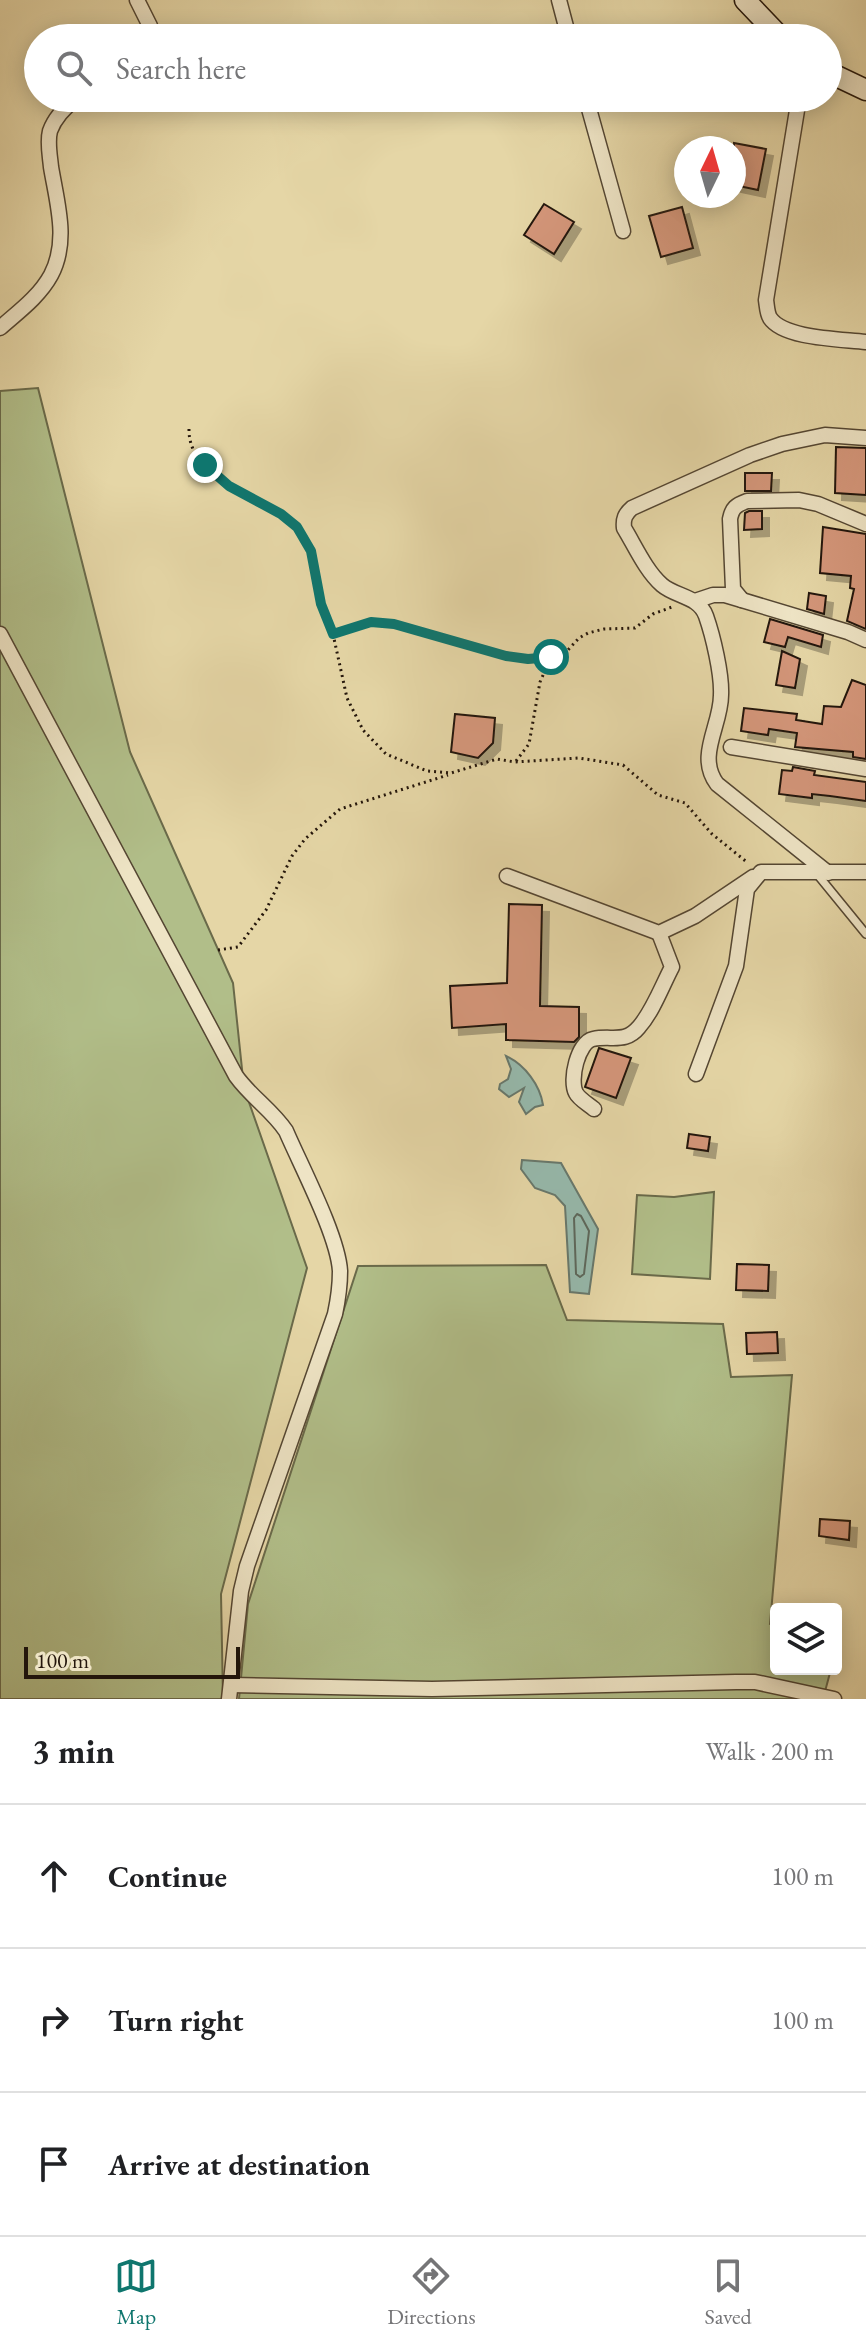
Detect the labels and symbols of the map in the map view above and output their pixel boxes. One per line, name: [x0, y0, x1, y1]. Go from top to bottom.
north arrow: [674, 136, 746, 208]
route end: [187, 447, 223, 483]
route start: [533, 639, 569, 675]
scale bar: [24, 1643, 240, 1679]

